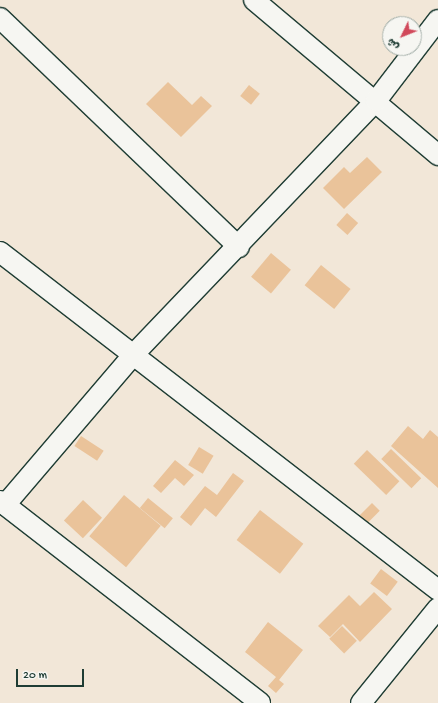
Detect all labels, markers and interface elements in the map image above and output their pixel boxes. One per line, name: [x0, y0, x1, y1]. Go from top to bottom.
north arrow: [382, 16, 422, 56]
text: ش: [385, 35, 402, 52]
scale bar: [18, 661, 86, 687]
text: 20 m: [23, 669, 47, 683]

